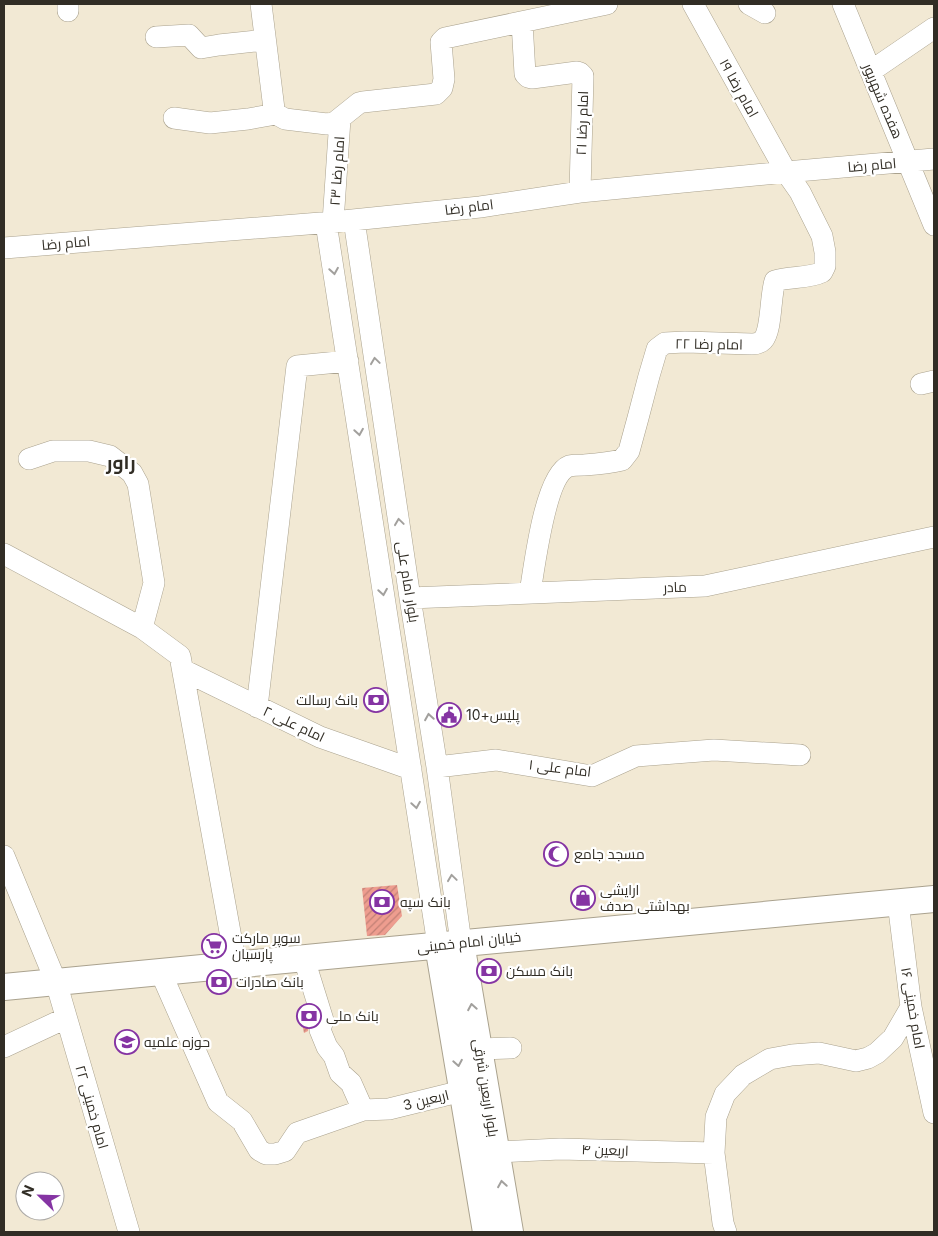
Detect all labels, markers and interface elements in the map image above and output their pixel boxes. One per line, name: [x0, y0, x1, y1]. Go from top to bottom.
street label: امام رضا ۱۹: [715, 55, 762, 121]
street label: هفده شهریور: [860, 60, 907, 141]
street label: امام رضا ۲۱: [572, 90, 593, 156]
street label: امام رضا ۲۳: [326, 136, 349, 206]
street label: امام رضا: [847, 154, 897, 177]
street label: امام رضا: [444, 195, 494, 220]
street label: امام رضا: [41, 232, 91, 255]
one-way arrow: [328, 267, 338, 275]
street label: امام رضا ۲۲: [675, 334, 743, 355]
one-way arrow: [370, 356, 381, 364]
one-way arrow: [353, 427, 363, 436]
district label: راور: [105, 451, 136, 474]
one-way arrow: [394, 517, 404, 526]
street label: بلوار امام علی: [392, 540, 423, 624]
street label: مادر: [662, 578, 687, 595]
one-way arrow: [378, 588, 388, 597]
bank icon: بانک رسالت: [363, 687, 389, 713]
place label: بانک رسالت: [296, 691, 358, 708]
street label: امام علی ۲: [260, 702, 328, 747]
public building icon: پلیس+10: [436, 702, 462, 728]
place label: پلیس+10: [466, 706, 520, 725]
one-way arrow: [424, 712, 435, 720]
street label: امام علی ۱: [528, 755, 592, 782]
one-way arrow: [411, 800, 421, 809]
mosque icon: مسجد جامع: [543, 841, 569, 867]
place label: مسجد جامع: [574, 845, 645, 863]
one-way arrow: [448, 873, 458, 882]
place label: ارایشی بهداشتی صدف: [600, 881, 690, 914]
shop icon: ارایشی بهداشتی صدف: [570, 885, 596, 911]
bank icon: بانک سپه: [369, 889, 395, 915]
place label: بانک سپه: [400, 893, 451, 912]
street label: خیابان امام خمینی: [416, 928, 522, 957]
place label: سوپر مارکت پارسیان: [232, 929, 301, 964]
supermarket icon: سوپر مارکت پارسیان: [201, 933, 227, 959]
bank icon: بانک مسکن: [476, 958, 502, 984]
place label: بانک مسکن: [506, 962, 573, 979]
street label: امام خمینی ۱۶: [896, 966, 929, 1050]
bank icon: بانک صادرات: [206, 969, 232, 995]
place label: بانک صادرات: [236, 973, 304, 990]
one-way arrow: [467, 1002, 478, 1010]
bank icon: بانک ملی: [296, 1003, 322, 1029]
place label: بانک ملی: [326, 1007, 379, 1024]
school or university icon: حوزه علمیه: [114, 1029, 140, 1055]
place label: حوزه علمیه: [144, 1033, 210, 1050]
street label: بلوار اربعین شرقی: [470, 1038, 503, 1138]
one-way arrow: [452, 1058, 462, 1067]
street label: امام خمینی ۲۲: [71, 1063, 113, 1151]
street label: اربعین 3: [401, 1086, 451, 1113]
street label: اربعین ۴: [581, 1140, 629, 1159]
north arrow: [15, 1171, 65, 1221]
one-way arrow: [497, 1180, 507, 1189]
text: N: [18, 1182, 37, 1199]

